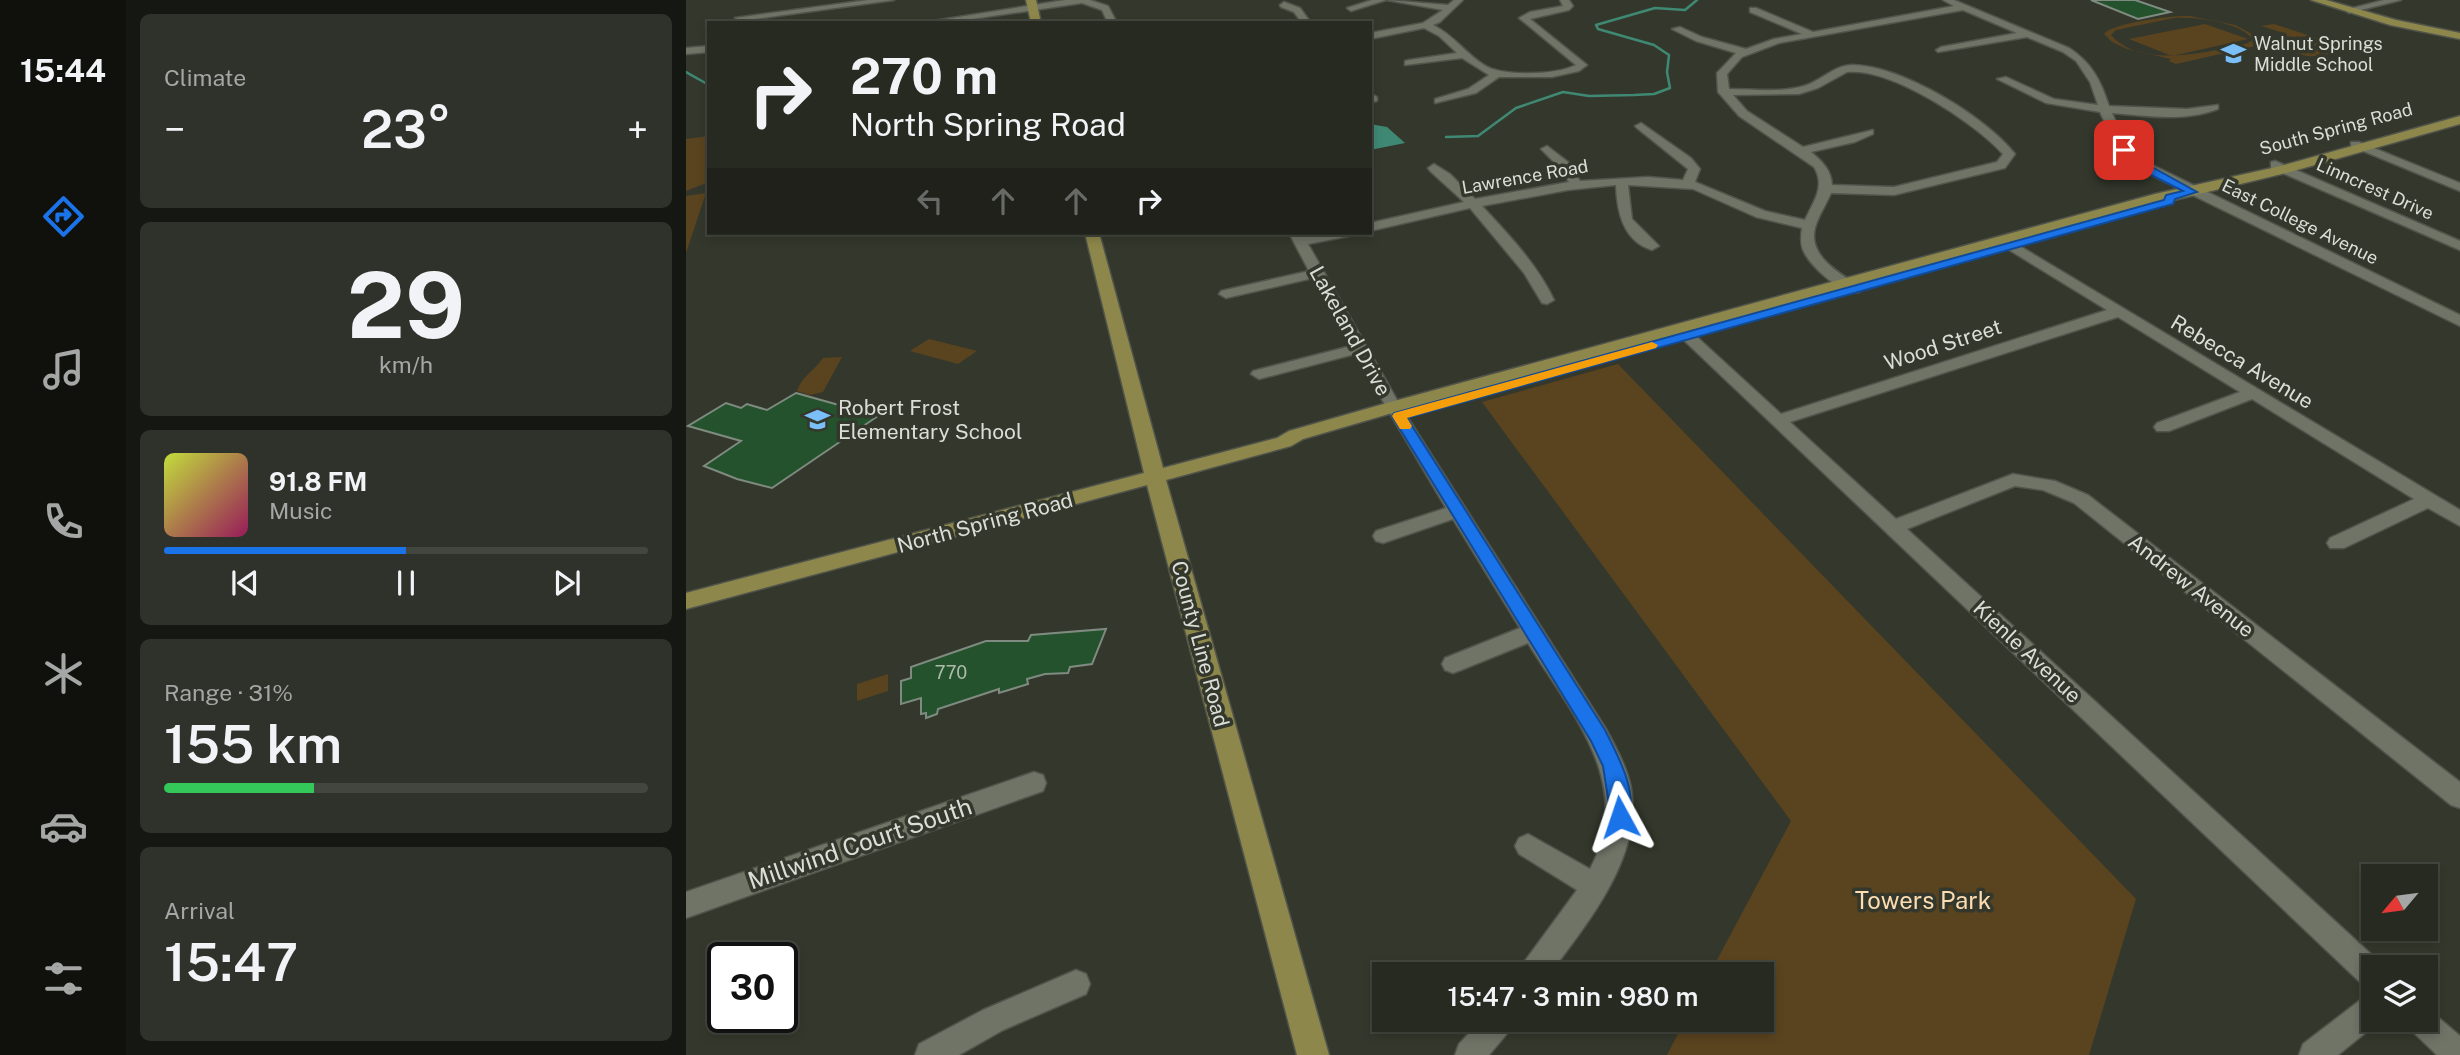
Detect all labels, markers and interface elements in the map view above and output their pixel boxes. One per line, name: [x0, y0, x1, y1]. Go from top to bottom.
place label: Walnut Springs Middle School: [2254, 33, 2383, 75]
school or university icon: Walnut Springs Middle School: [2220, 40, 2248, 68]
text: 270 m: [850, 47, 998, 105]
icon: right: [735, 49, 826, 140]
text: 15:44: [20, 52, 106, 89]
text: Climate: [164, 64, 246, 91]
street label: South Spring Road: [2257, 98, 2415, 159]
text: 23°: [361, 99, 451, 160]
text: North Spring Road: [850, 106, 1126, 143]
text: −: [164, 107, 185, 152]
text: +: [627, 107, 648, 152]
pin: [2094, 120, 2154, 180]
icon: arrive: [2105, 131, 2143, 169]
street label: Linncrest Drive: [2313, 153, 2437, 224]
street label: Lawrence Road: [1460, 155, 1590, 198]
street label: East College Avenue: [2219, 175, 2382, 269]
icon: left: [911, 182, 949, 220]
icon: ahead: [984, 182, 1022, 220]
icon: ahead: [1057, 182, 1095, 220]
icon: right: [1130, 182, 1168, 220]
icon: directions: [39, 192, 88, 241]
text: 29: [347, 252, 465, 358]
street label: Lakeland Drive: [1304, 262, 1396, 400]
street label: Rebecca Avenue: [2167, 309, 2318, 414]
street label: Wood Street: [1881, 314, 2005, 375]
icon: music: [39, 345, 88, 394]
text: km/h: [379, 351, 433, 378]
place label: Robert Frost Elementary School: [838, 395, 1022, 444]
school or university icon: Robert Frost Elementary School: [804, 406, 832, 434]
text: 91.8 FM: [269, 466, 367, 497]
street label: North Spring Road: [894, 487, 1076, 558]
icon: phone: [39, 497, 88, 546]
text: Music: [269, 497, 333, 524]
street label: Andrew Avenue: [2123, 529, 2259, 643]
street label: County Line Road: [1166, 558, 1235, 730]
icon: previous: [226, 564, 264, 602]
icon: pause: [387, 564, 425, 602]
icon: next: [548, 564, 586, 602]
street label: Kienle Avenue: [1968, 595, 2086, 708]
icon: climate: [39, 649, 88, 698]
house number: 770: [935, 662, 967, 683]
text: Range · 31%: [164, 679, 293, 706]
text: 155 km: [164, 714, 342, 775]
position arrow: [1583, 780, 1657, 854]
street label: Millwind Court South: [744, 792, 975, 895]
icon: car: [39, 802, 88, 851]
north arrow: [2361, 864, 2438, 942]
map controls: [2361, 864, 2438, 1032]
park label: Towers Park: [1855, 886, 1991, 914]
text: Arrival: [164, 897, 235, 924]
text: 15:47: [164, 932, 298, 993]
speed limit sign: 30: [707, 942, 798, 1033]
icon: filters: [39, 954, 88, 1003]
button: layers: [2361, 955, 2438, 1032]
text: 15:47 · 3 min · 980 m: [1448, 981, 1698, 1012]

